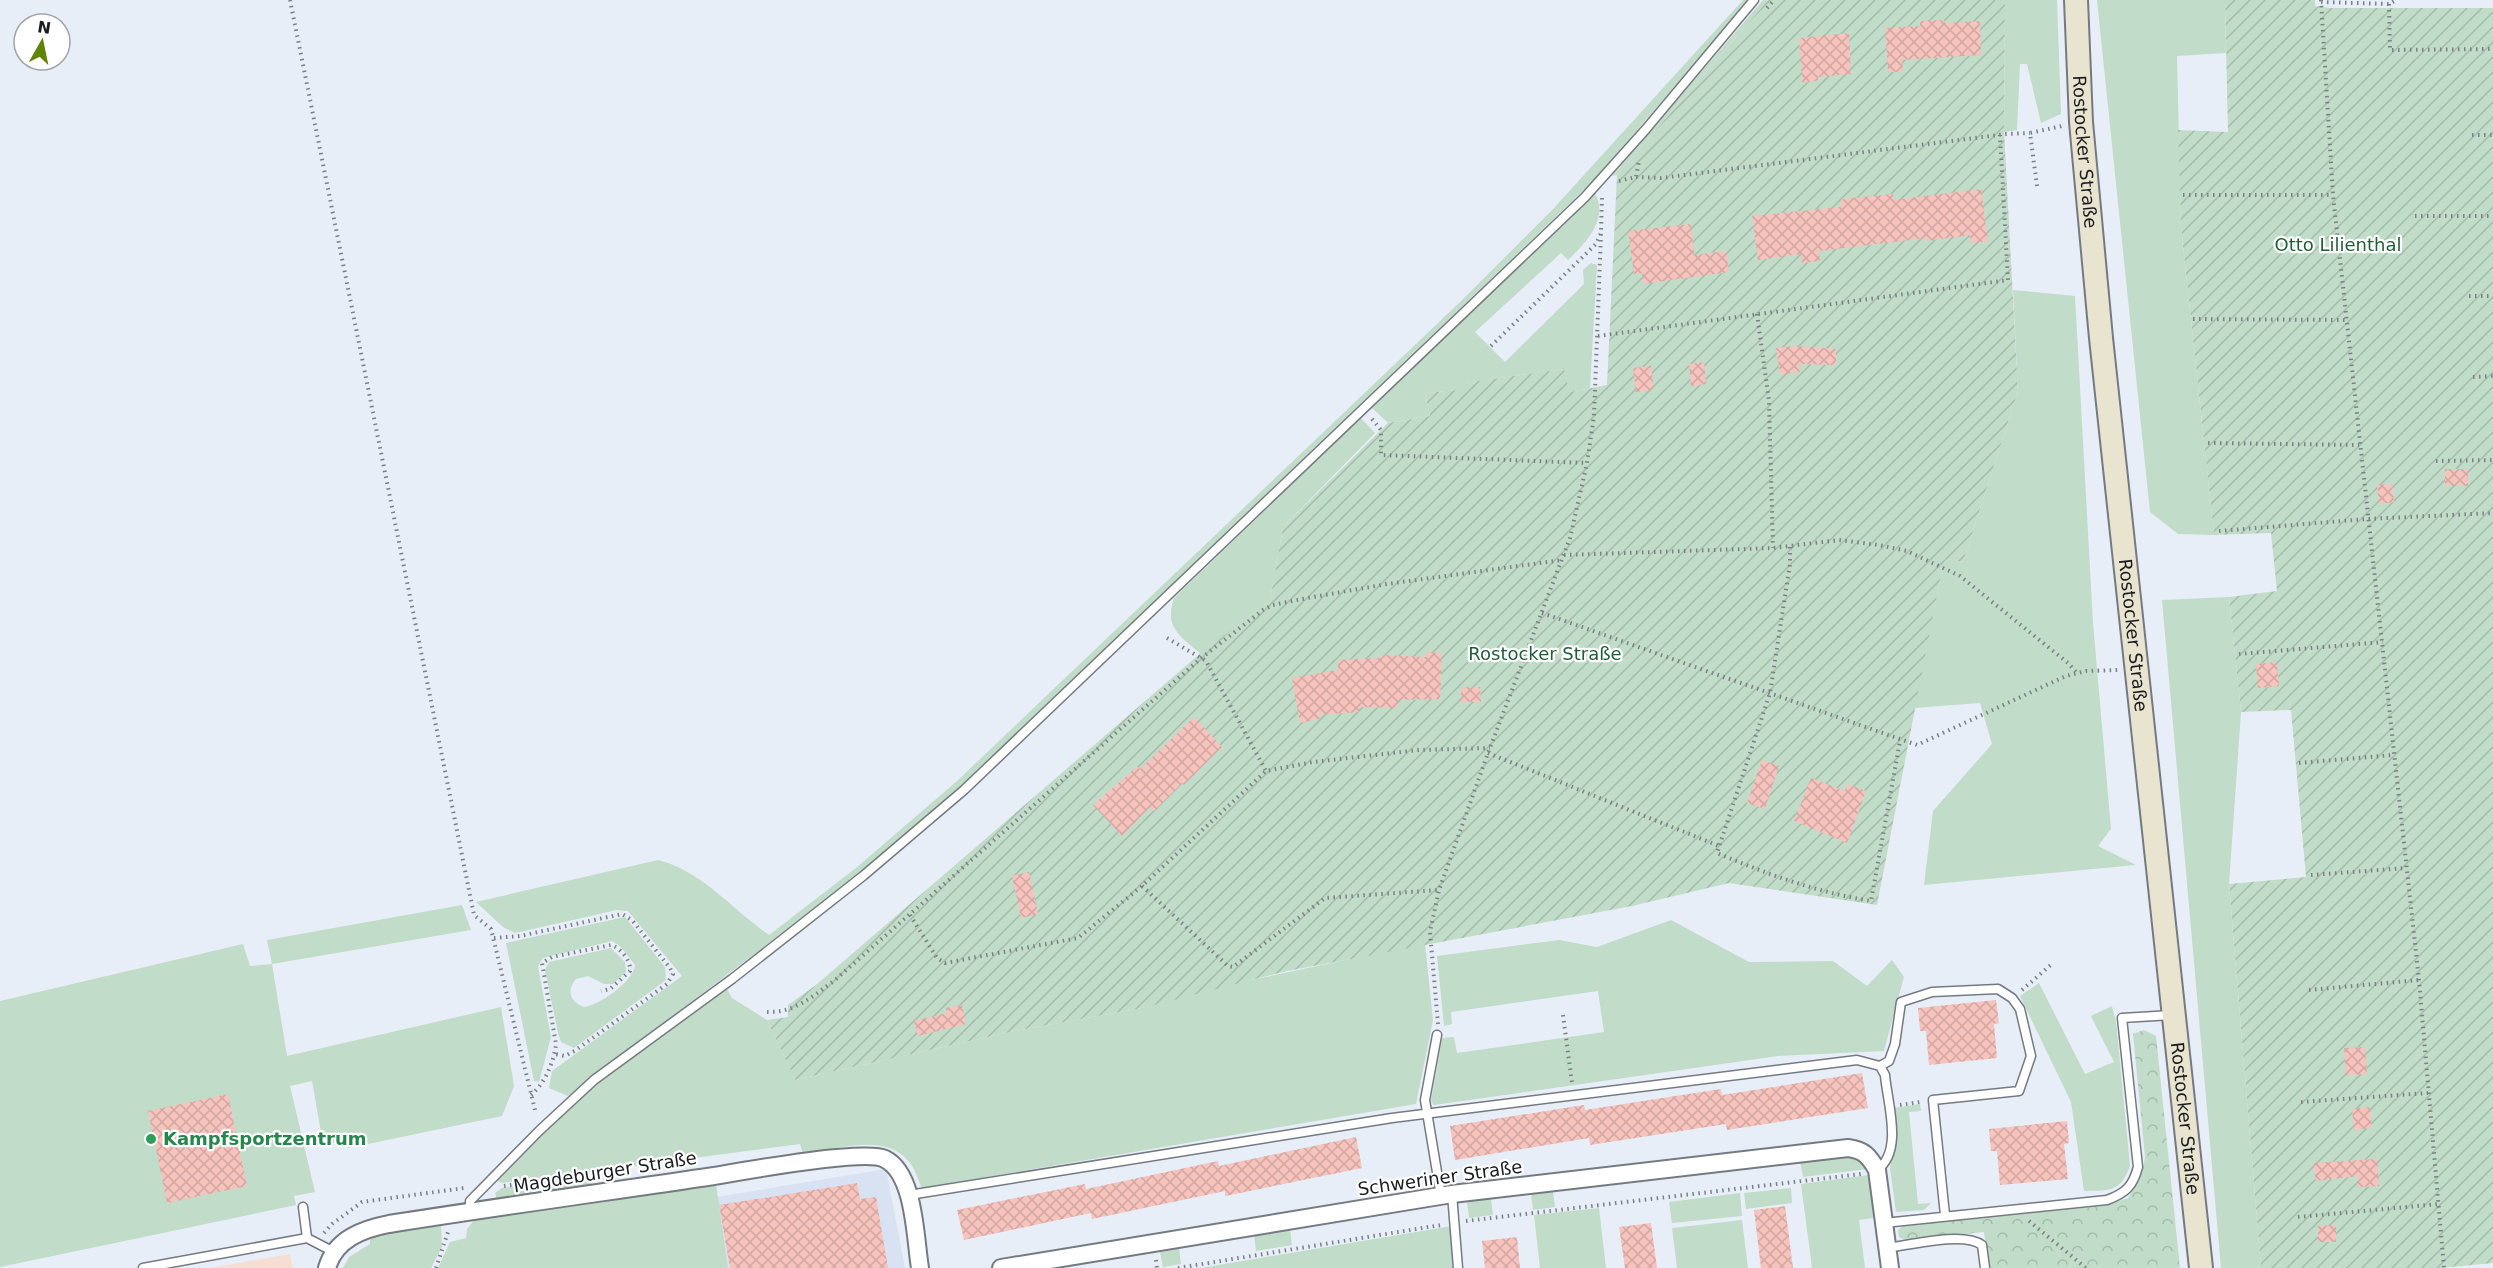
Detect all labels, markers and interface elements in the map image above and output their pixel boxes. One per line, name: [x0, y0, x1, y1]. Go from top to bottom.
north arrow: [12, 12, 72, 72]
text: N: [36, 17, 52, 38]
street label: Rostocker Straße: [2069, 75, 2102, 229]
park label: Otto Lilienthal: [2274, 234, 2402, 255]
street label: Rostocker Straße: [2115, 558, 2152, 713]
park label: Rostocker Straße: [1468, 643, 1622, 664]
street label: Rostocker Straße: [2167, 1041, 2204, 1196]
place label: Kampfsportzentrum: [163, 1128, 367, 1149]
marker: Kampfsportzentrum: [144, 1132, 158, 1146]
street label: Magdeburger Straße: [512, 1147, 698, 1196]
street label: Schweriner Straße: [1356, 1156, 1524, 1199]

